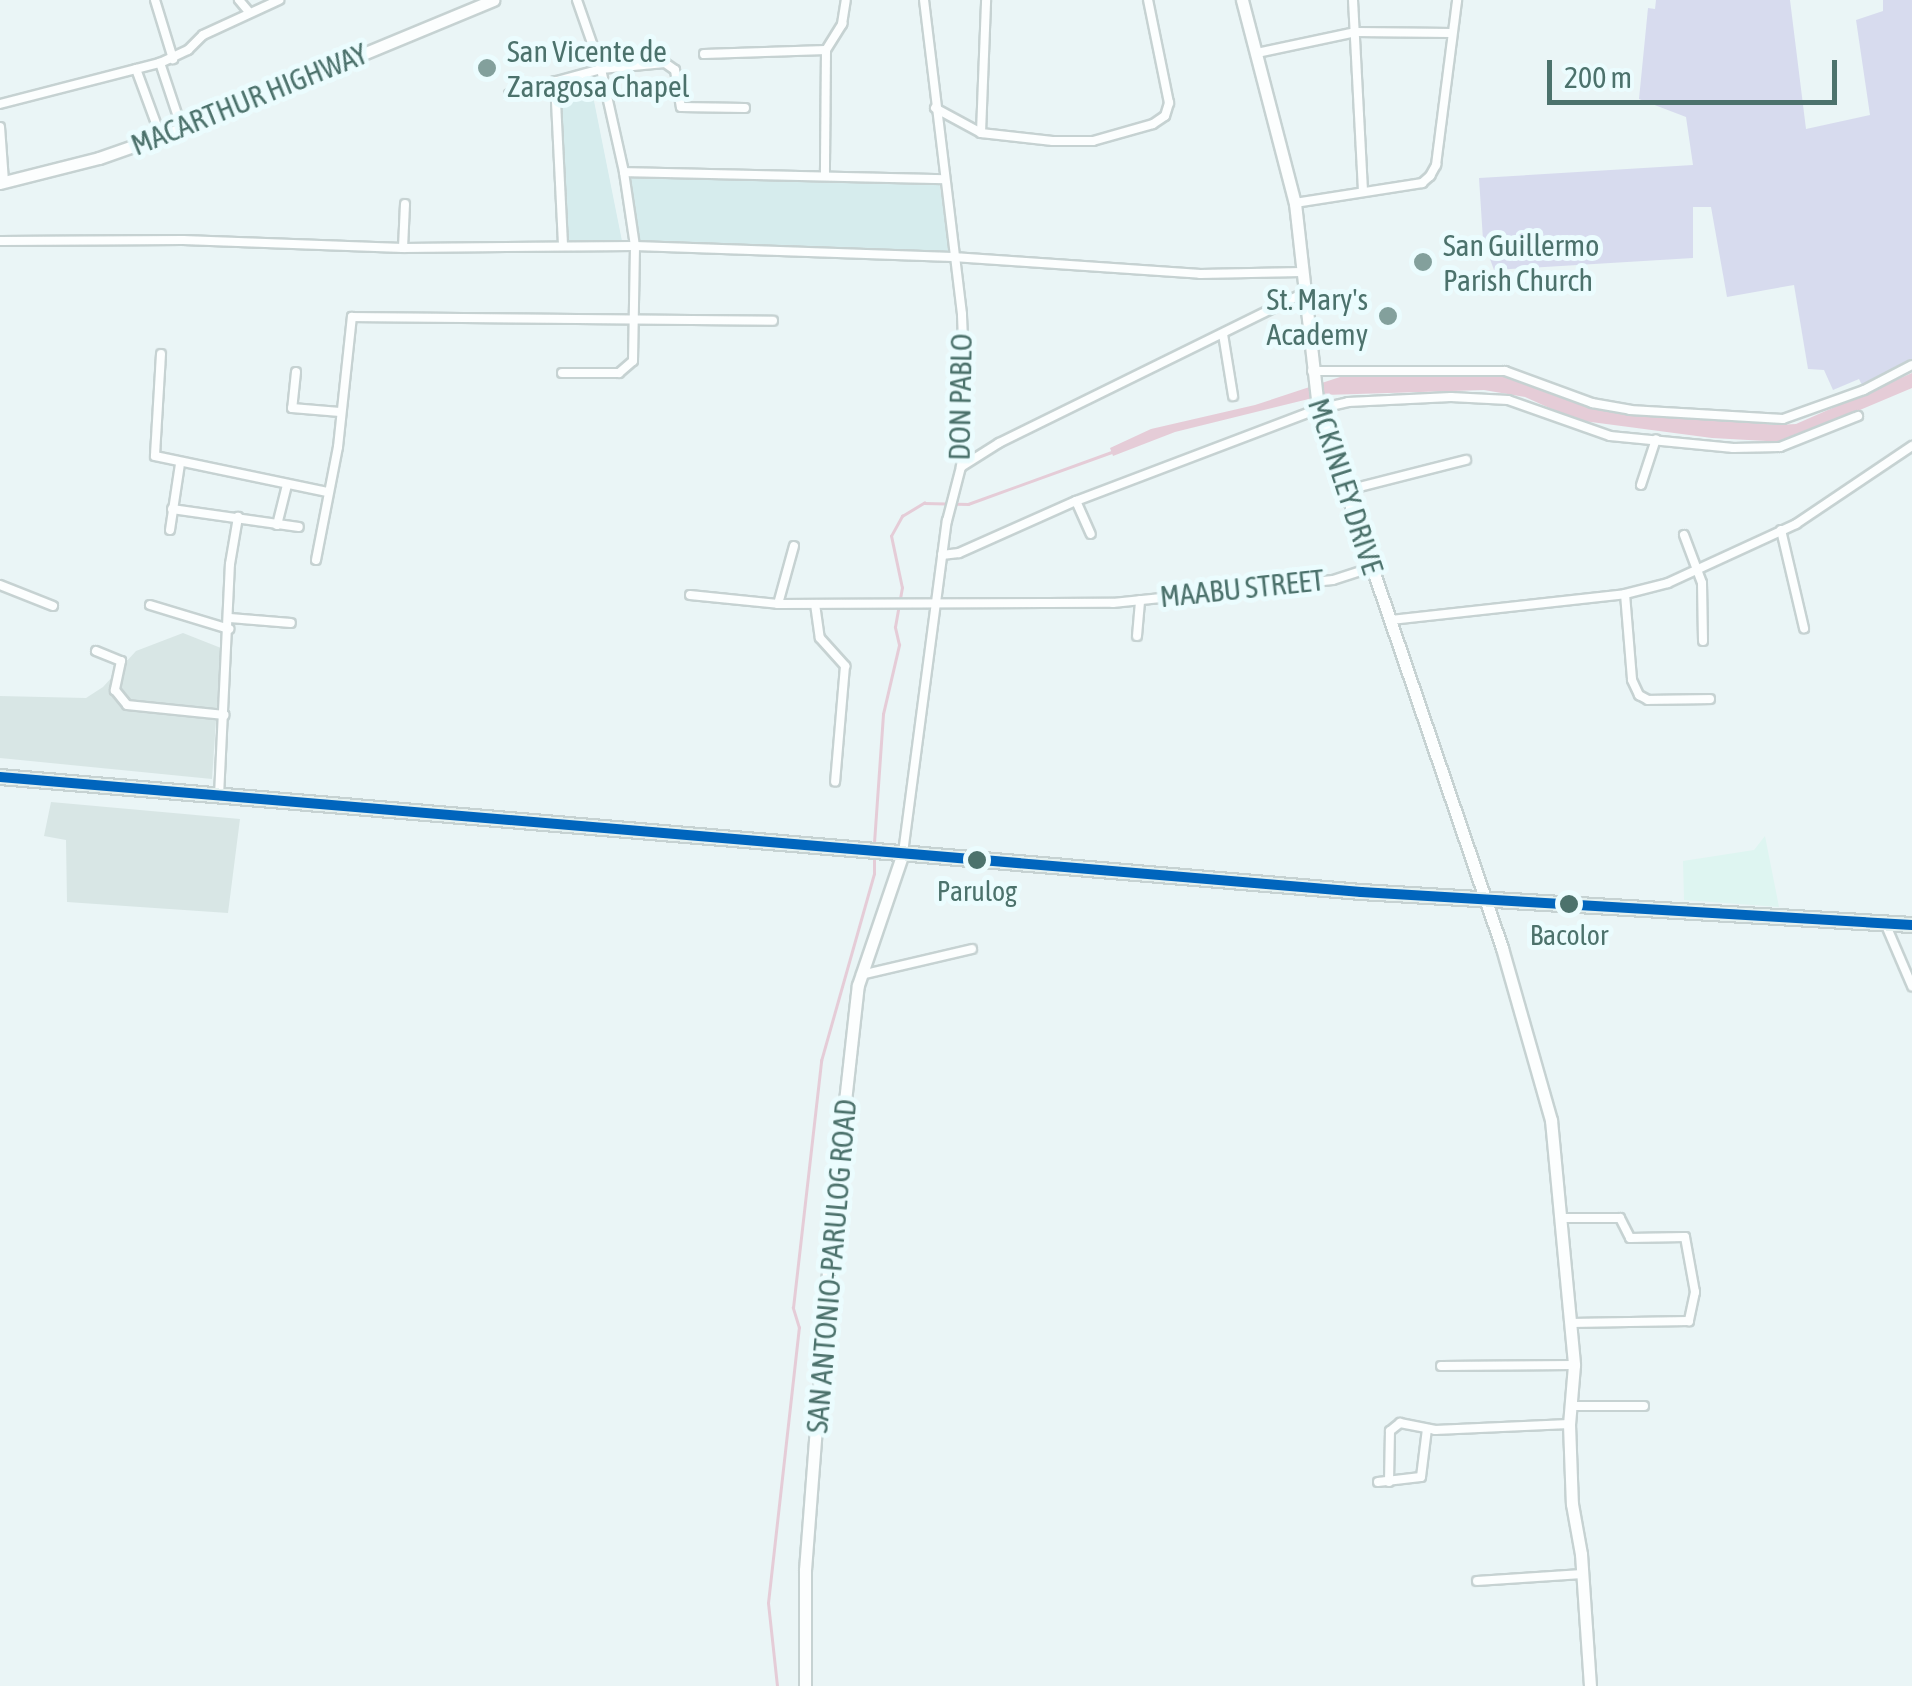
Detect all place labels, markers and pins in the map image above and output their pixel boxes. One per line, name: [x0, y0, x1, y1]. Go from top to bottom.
place label: San Vicente de Zaragosa Chapel: [507, 33, 689, 104]
marker: San Vicente de Zaragosa Chapel: [476, 57, 498, 79]
place label: San Guillermo Parish Church: [1443, 227, 1599, 298]
marker: San Guillermo Parish Church: [1412, 251, 1434, 273]
place label: St. Mary's Academy: [1266, 281, 1368, 352]
marker: St. Mary's Academy: [1377, 305, 1399, 327]
marker: Parulog: [967, 850, 987, 870]
place label: Parulog: [937, 874, 1017, 908]
marker: Bacolor: [1559, 894, 1579, 914]
place label: Bacolor: [1530, 918, 1608, 952]

